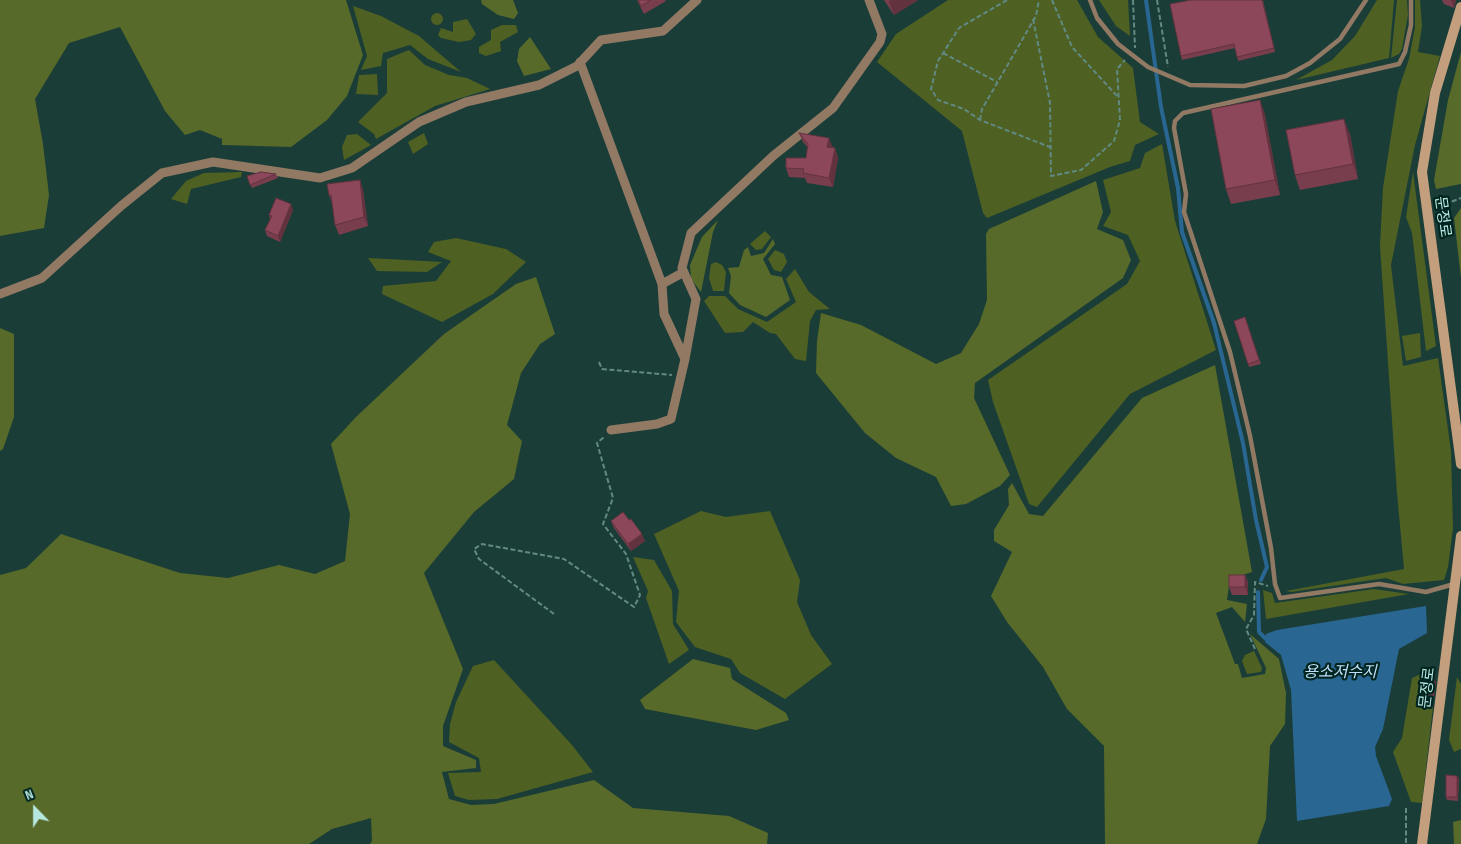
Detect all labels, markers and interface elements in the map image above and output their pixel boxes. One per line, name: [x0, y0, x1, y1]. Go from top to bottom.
street label: 문정로: [1430, 195, 1454, 239]
water label: 용소저수지: [1303, 663, 1377, 683]
street label: 문정로: [1417, 666, 1439, 710]
north arrow: [10, 784, 60, 834]
text: N: [23, 785, 36, 804]

